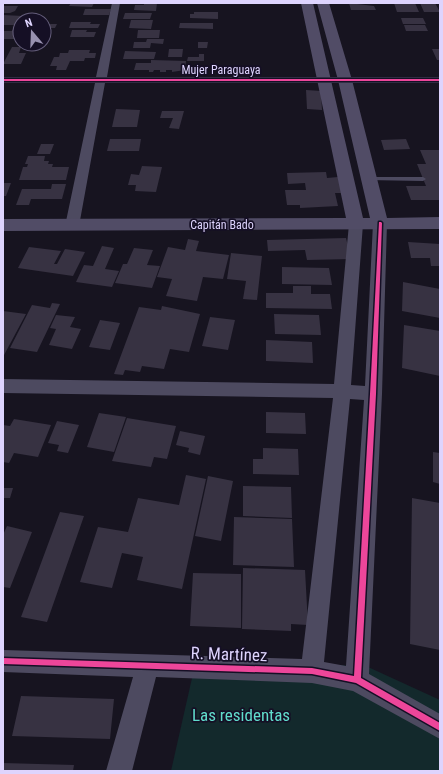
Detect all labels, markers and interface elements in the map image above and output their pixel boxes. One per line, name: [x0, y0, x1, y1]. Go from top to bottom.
north arrow: [12, 12, 52, 52]
text: N: [24, 16, 34, 30]
street label: Mujer Paraguaya: [181, 63, 261, 77]
street label: Capitán Bado: [190, 218, 254, 232]
street label: R. Martínez: [190, 643, 268, 665]
park label: Las residentas: [192, 705, 290, 725]

